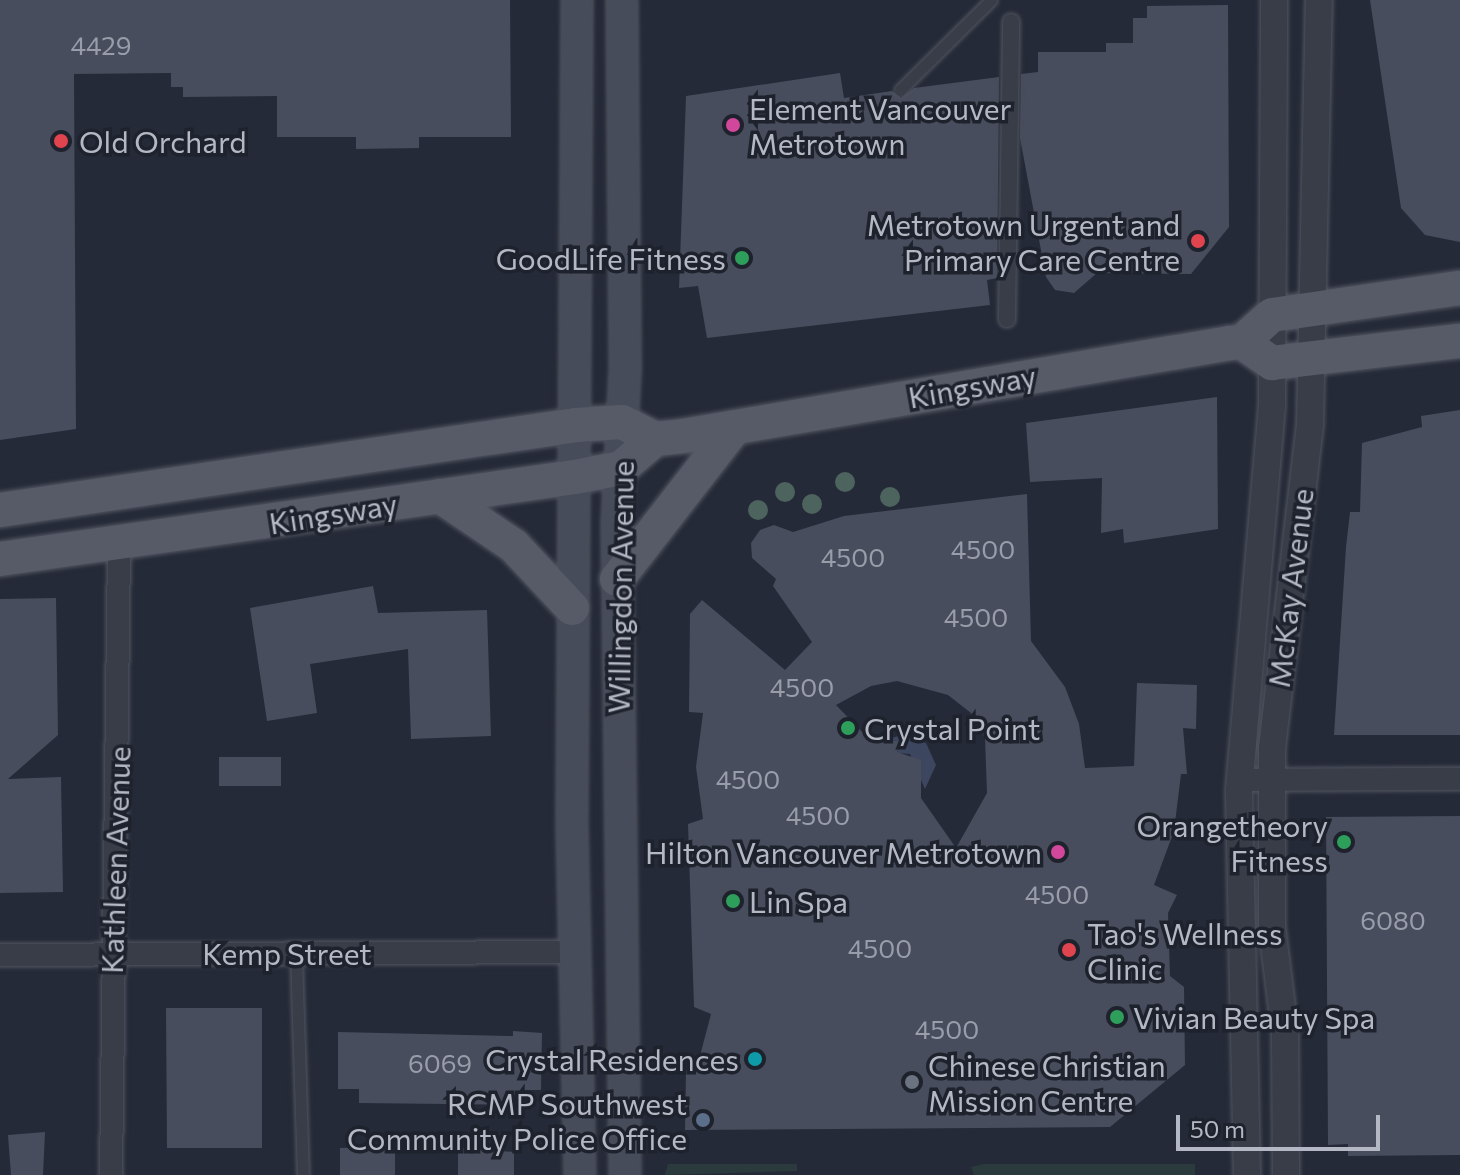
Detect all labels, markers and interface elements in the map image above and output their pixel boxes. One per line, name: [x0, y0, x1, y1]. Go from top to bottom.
house number: 4429: [71, 29, 131, 61]
place label: Element Vancouver Metrotown: [749, 90, 1012, 160]
marker: Element Vancouver Metrotown: [724, 116, 742, 134]
place label: Old Orchard: [79, 123, 247, 159]
marker: Old Orchard: [50, 130, 72, 152]
place label: Metrotown Urgent and Primary Care Centre: [867, 206, 1180, 276]
marker: Metrotown Urgent and Primary Care Centre: [1187, 230, 1209, 252]
place label: GoodLife Fitness: [496, 240, 726, 276]
marker: GoodLife Fitness: [733, 249, 751, 267]
street label: Kingsway: [905, 357, 1039, 415]
street label: Willingdon Avenue: [600, 460, 640, 714]
street label: Kingsway: [266, 485, 400, 541]
street label: McKay Avenue: [1260, 486, 1320, 690]
house number: 4500: [951, 533, 1015, 565]
house number: 4500: [821, 541, 885, 573]
house number: 4500: [944, 601, 1008, 633]
house number: 4500: [770, 671, 834, 703]
place label: Crystal Point: [864, 710, 1040, 746]
marker: Crystal Point: [839, 719, 857, 737]
street label: Kathleen Avenue: [93, 746, 137, 974]
house number: 4500: [716, 763, 780, 795]
house number: 4500: [786, 799, 850, 831]
place label: Orangetheory Fitness: [1137, 807, 1328, 878]
marker: Orangetheory Fitness: [1335, 833, 1353, 851]
place label: Hilton Vancouver Metrotown: [645, 834, 1042, 870]
marker: Hilton Vancouver Metrotown: [1049, 843, 1067, 861]
house number: 4500: [1025, 878, 1089, 910]
place label: Lin Spa: [749, 883, 848, 919]
marker: Lin Spa: [724, 892, 742, 910]
house number: 6080: [1360, 904, 1426, 936]
place label: Tao's Wellness Clinic: [1087, 915, 1283, 986]
house number: 4500: [848, 932, 912, 964]
street label: Kemp Street: [202, 935, 372, 971]
marker: Tao's Wellness Clinic: [1058, 939, 1080, 961]
place label: Vivian Beauty Spa: [1133, 999, 1375, 1035]
marker: Vivian Beauty Spa: [1108, 1008, 1126, 1026]
house number: 4500: [915, 1013, 979, 1045]
place label: Crystal Residences: [485, 1041, 739, 1077]
house number: 6069: [408, 1047, 472, 1079]
place label: Chinese Christian Mission Centre: [928, 1047, 1166, 1118]
marker: Crystal Residences: [746, 1050, 764, 1068]
marker: Chinese Christian Mission Centre: [903, 1073, 921, 1091]
place label: RCMP Southwest Community Police Office: [347, 1085, 687, 1156]
scale bar: [1180, 1099, 1384, 1149]
marker: RCMP Southwest Community Police Office: [694, 1111, 712, 1129]
text: 50 m: [1190, 1114, 1245, 1143]

